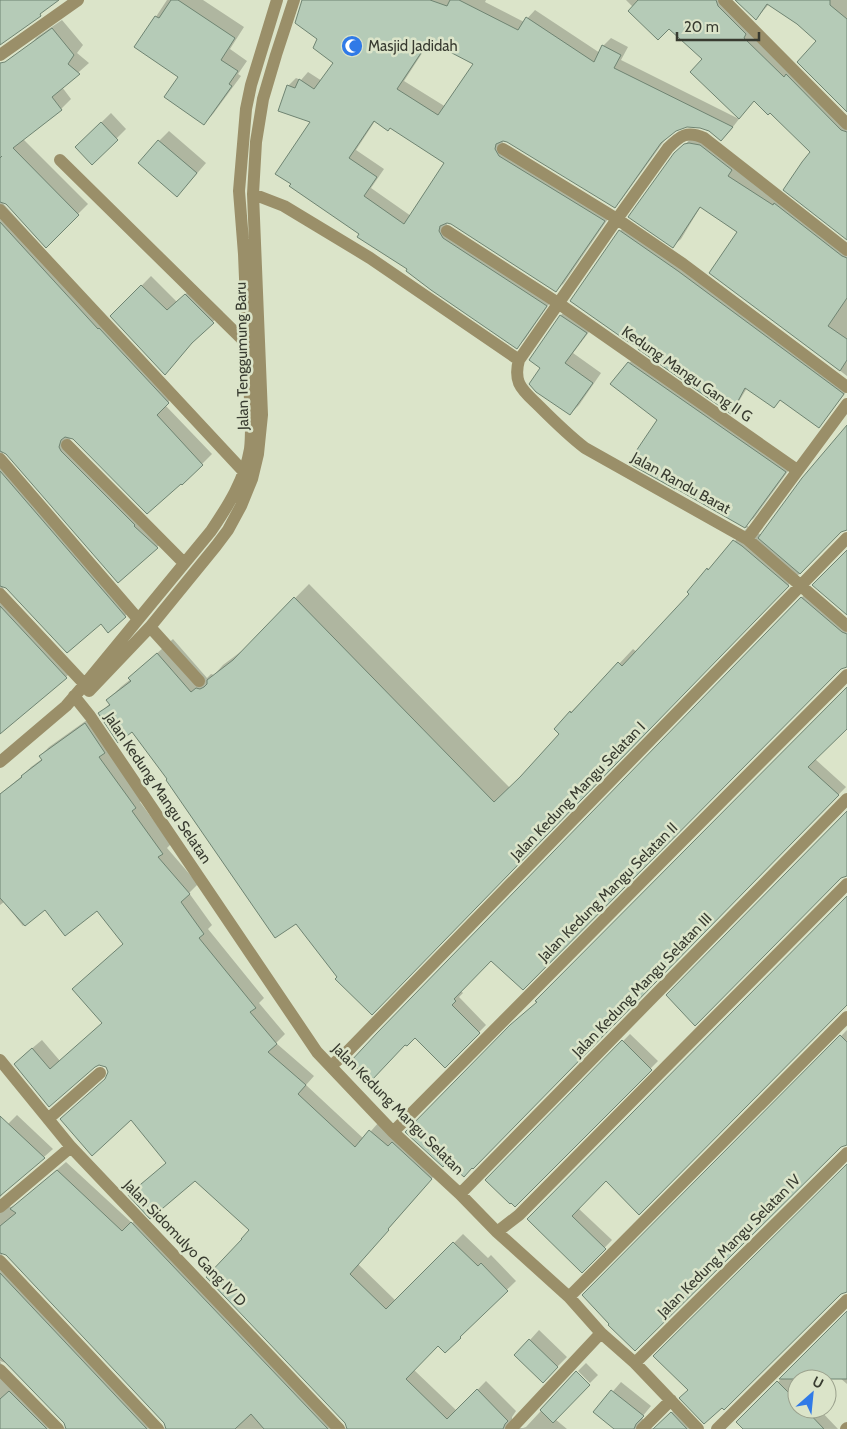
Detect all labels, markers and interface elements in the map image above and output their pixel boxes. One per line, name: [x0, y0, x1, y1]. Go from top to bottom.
scale bar: [677, 10, 760, 42]
text: 20 m: [684, 18, 719, 36]
mosque icon: Masjid Jadidah: [340, 34, 364, 58]
place label: Masjid Jadidah: [368, 37, 458, 55]
street label: Jalan Tenggumung Baru: [232, 282, 252, 431]
street label: Kedung Mangu Gang II G: [618, 322, 756, 426]
street label: Jalan Randu Barat: [627, 448, 734, 518]
street label: Jalan Kedung Mangu Selatan: [100, 708, 215, 867]
street label: Jalan Kedung Mangu Selatan I: [506, 718, 649, 865]
street label: Jalan Kedung Mangu Selatan II: [534, 819, 681, 966]
street label: Jalan Kedung Mangu Selatan III: [568, 909, 716, 1062]
street label: Jalan Kedung Mangu Selatan: [328, 1039, 467, 1178]
street label: Jalan Kedung Mangu Selatan IV: [653, 1170, 805, 1322]
street label: Jalan Sidomulyo Gang IV D: [119, 1175, 250, 1310]
north arrow: [787, 1369, 837, 1419]
text: U: [809, 1372, 826, 1393]

